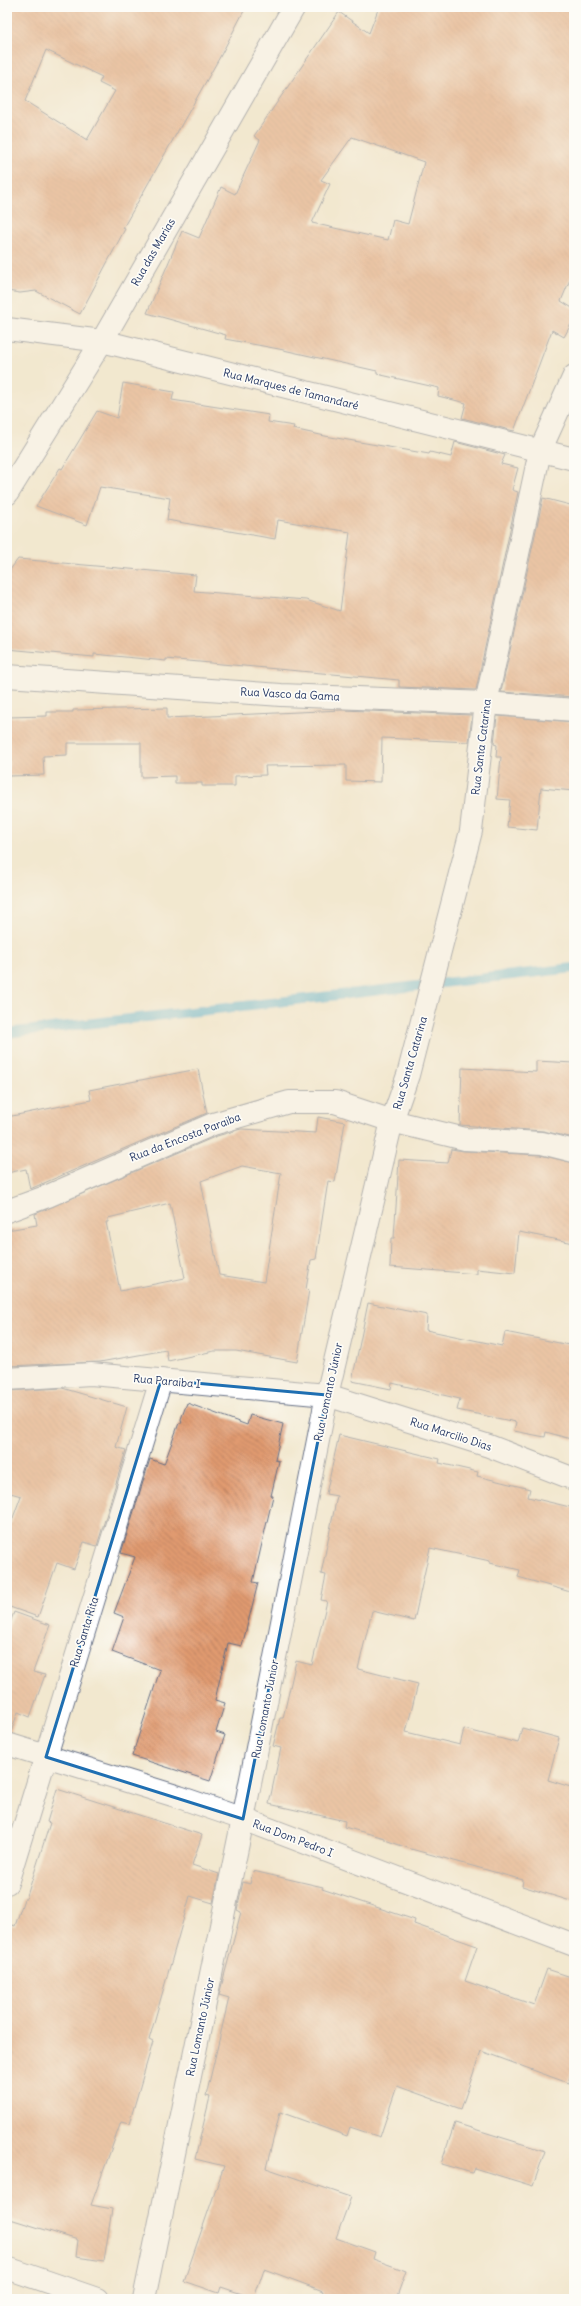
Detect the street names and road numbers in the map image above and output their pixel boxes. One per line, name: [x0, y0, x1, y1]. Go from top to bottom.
street label: Rua das Marias: [128, 216, 178, 288]
street label: Rua Marques de Tamandaré: [222, 365, 360, 413]
street label: Rua Vasco da Gama: [240, 684, 340, 704]
street label: Rua Santa Catarina: [468, 698, 494, 796]
street label: Rua Santa Catarina: [390, 1015, 430, 1111]
street label: Rua da Encosta Paraiba: [128, 1109, 242, 1165]
street label: Rua Lomanto Júnior: [311, 1341, 345, 1443]
street label: Rua Paraiba I: [133, 1371, 202, 1391]
street label: Rua Marcilio Dias: [408, 1414, 494, 1454]
street label: Rua Santa Rita: [67, 1595, 101, 1669]
street label: Rua Lomanto Júnior: [249, 1658, 282, 1760]
street label: Rua Dom Pedro I: [251, 1816, 335, 1860]
street label: Rua Lomanto Júnior: [183, 1976, 217, 2078]

